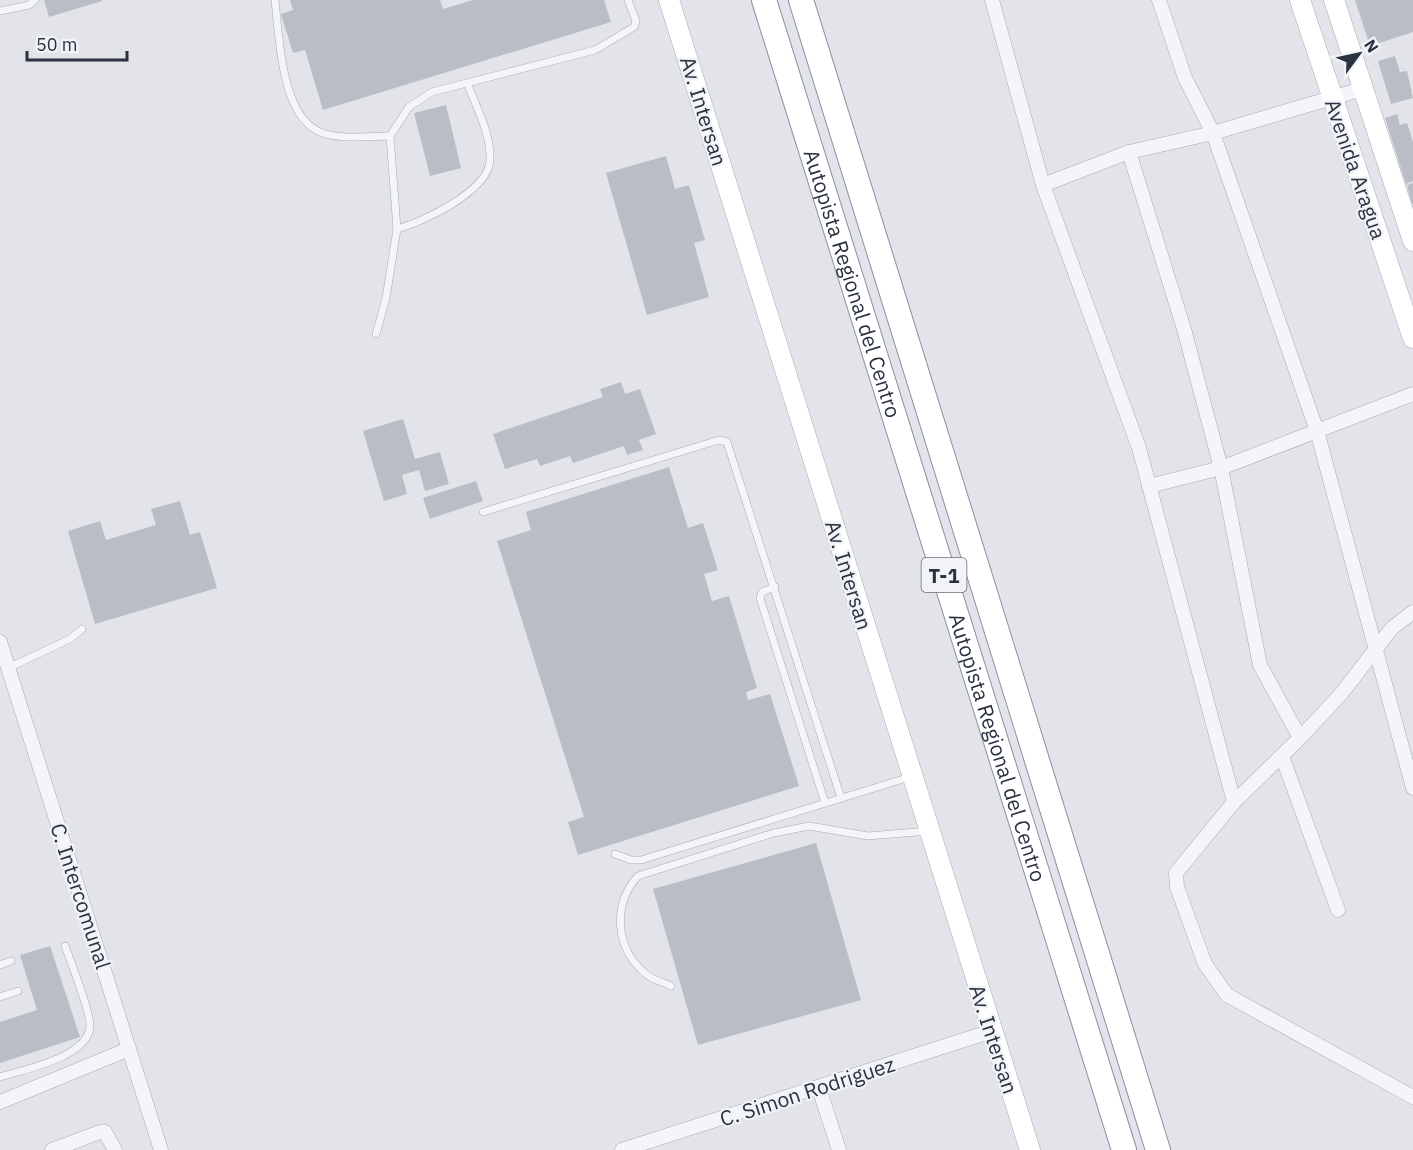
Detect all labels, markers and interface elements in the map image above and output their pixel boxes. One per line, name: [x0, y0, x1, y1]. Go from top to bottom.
scale bar: [27, 24, 128, 62]
north arrow: [1329, 24, 1389, 84]
text: 50 m: [36, 33, 78, 56]
text: N: [1360, 36, 1383, 56]
street label: Av. Intersan: [674, 53, 734, 169]
street label: Avenida Aragua: [1319, 95, 1393, 243]
street label: Autopista Regional del Centro: [798, 146, 908, 421]
street label: Av. Intersan: [819, 517, 879, 633]
road number: T-1: [922, 558, 966, 592]
street label: Autopista Regional del Centro: [943, 610, 1053, 885]
street label: C. Intercomunal: [44, 819, 118, 973]
street label: Av. Intersan: [963, 981, 1025, 1097]
street label: C. Simon Rodriguez: [716, 1049, 898, 1132]

